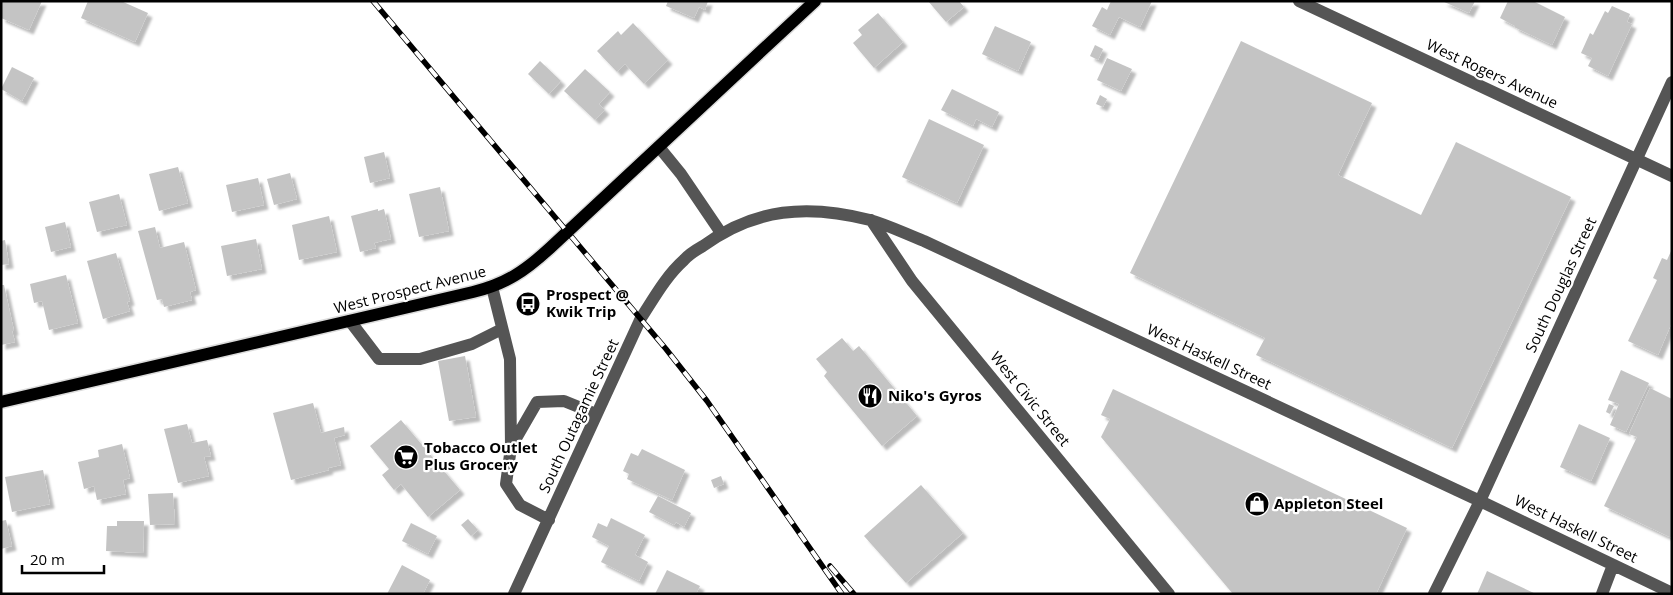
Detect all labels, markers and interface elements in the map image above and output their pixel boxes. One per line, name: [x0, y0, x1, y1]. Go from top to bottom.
street label: West Rogers Avenue: [1423, 34, 1561, 112]
street label: South Douglas Street: [1520, 214, 1600, 356]
street label: West Prospect Avenue: [332, 260, 488, 318]
place label: Prospect @ Kwik Trip: [546, 284, 629, 321]
bus stop icon: Prospect @ Kwik Trip: [515, 291, 541, 317]
street label: West Haskell Street: [1144, 319, 1275, 394]
street label: South Outagamie Street: [534, 335, 623, 496]
street label: West Civic Street: [986, 347, 1075, 450]
restaurant icon: Niko's Gyros: [857, 383, 883, 409]
place label: Niko's Gyros: [888, 385, 982, 405]
place label: Tobacco Outlet Plus Grocery: [424, 437, 538, 474]
supermarket icon: Tobacco Outlet Plus Grocery: [393, 444, 419, 470]
street label: West Haskell Street: [1511, 490, 1641, 567]
shop icon: Appleton Steel: [1244, 491, 1270, 517]
place label: Appleton Steel: [1274, 493, 1383, 513]
scale bar: [22, 542, 105, 574]
text: 20 m: [30, 549, 65, 569]

